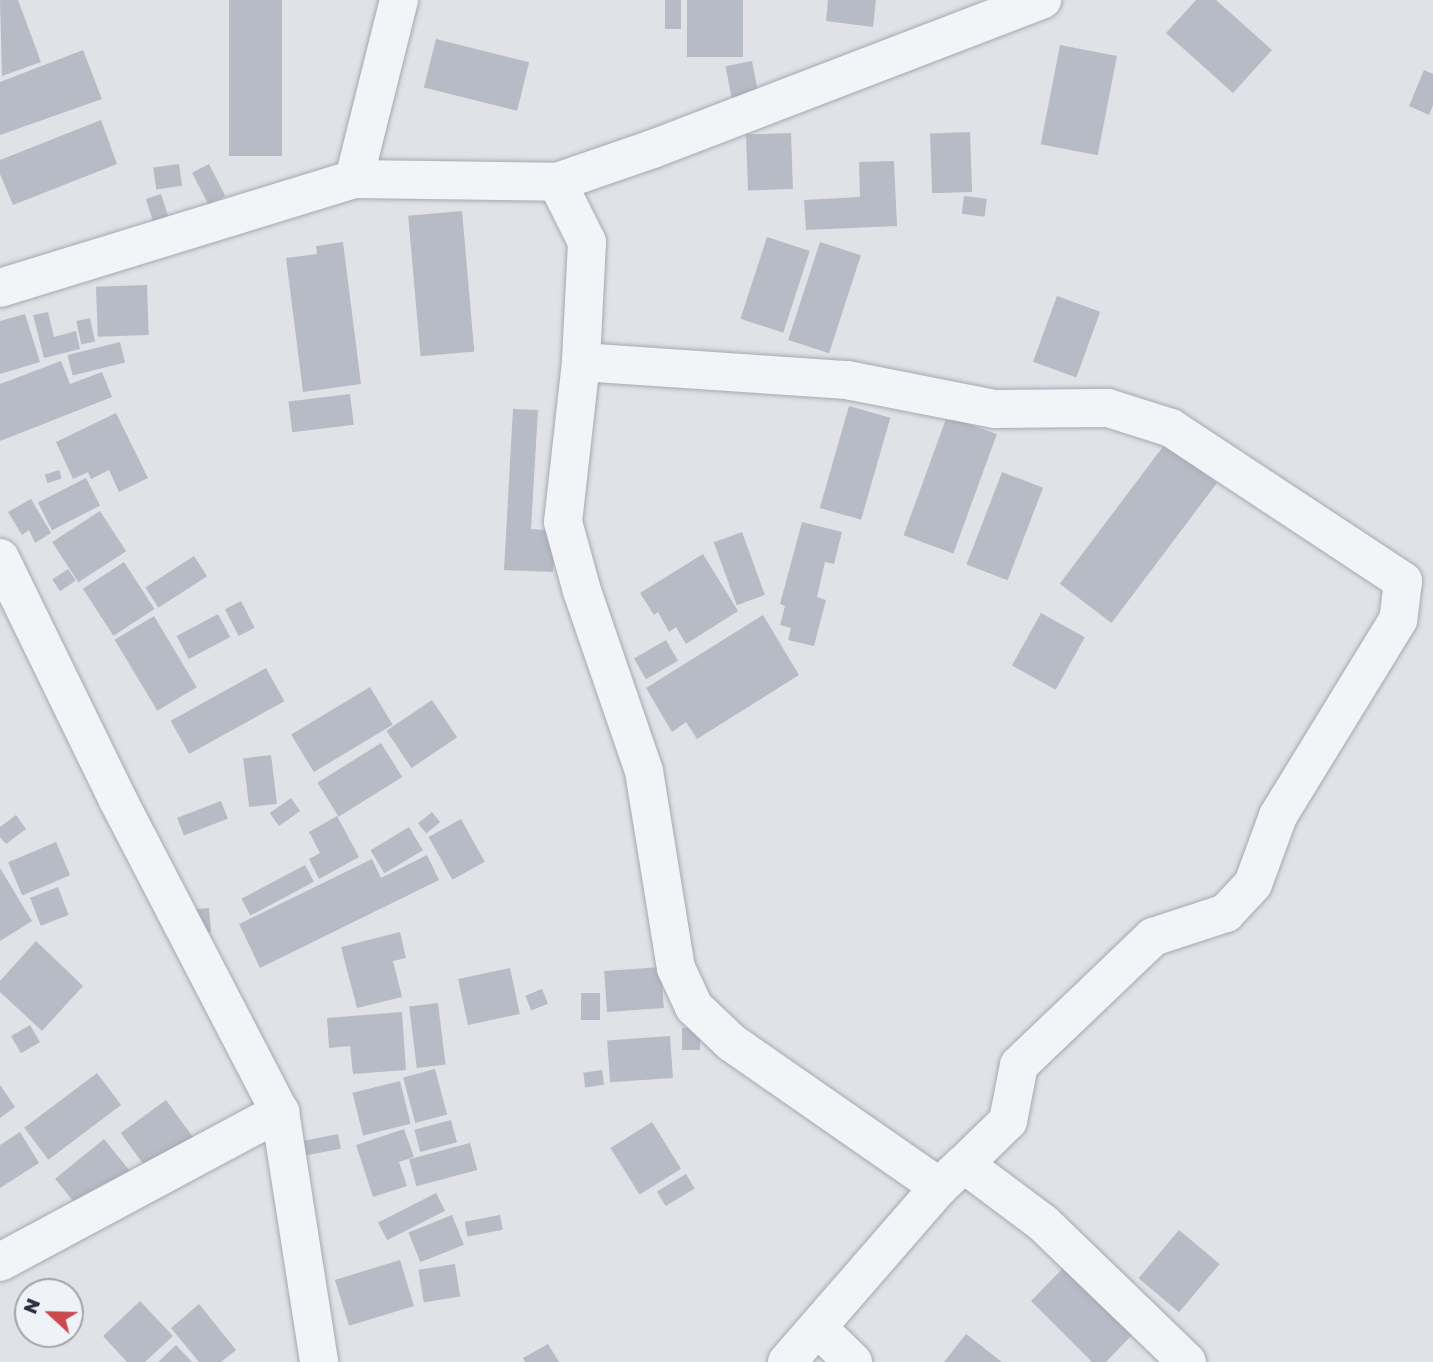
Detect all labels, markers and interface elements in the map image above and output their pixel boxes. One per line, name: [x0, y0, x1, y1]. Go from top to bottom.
north arrow: [14, 1278, 84, 1348]
text: N: [18, 1295, 44, 1317]

